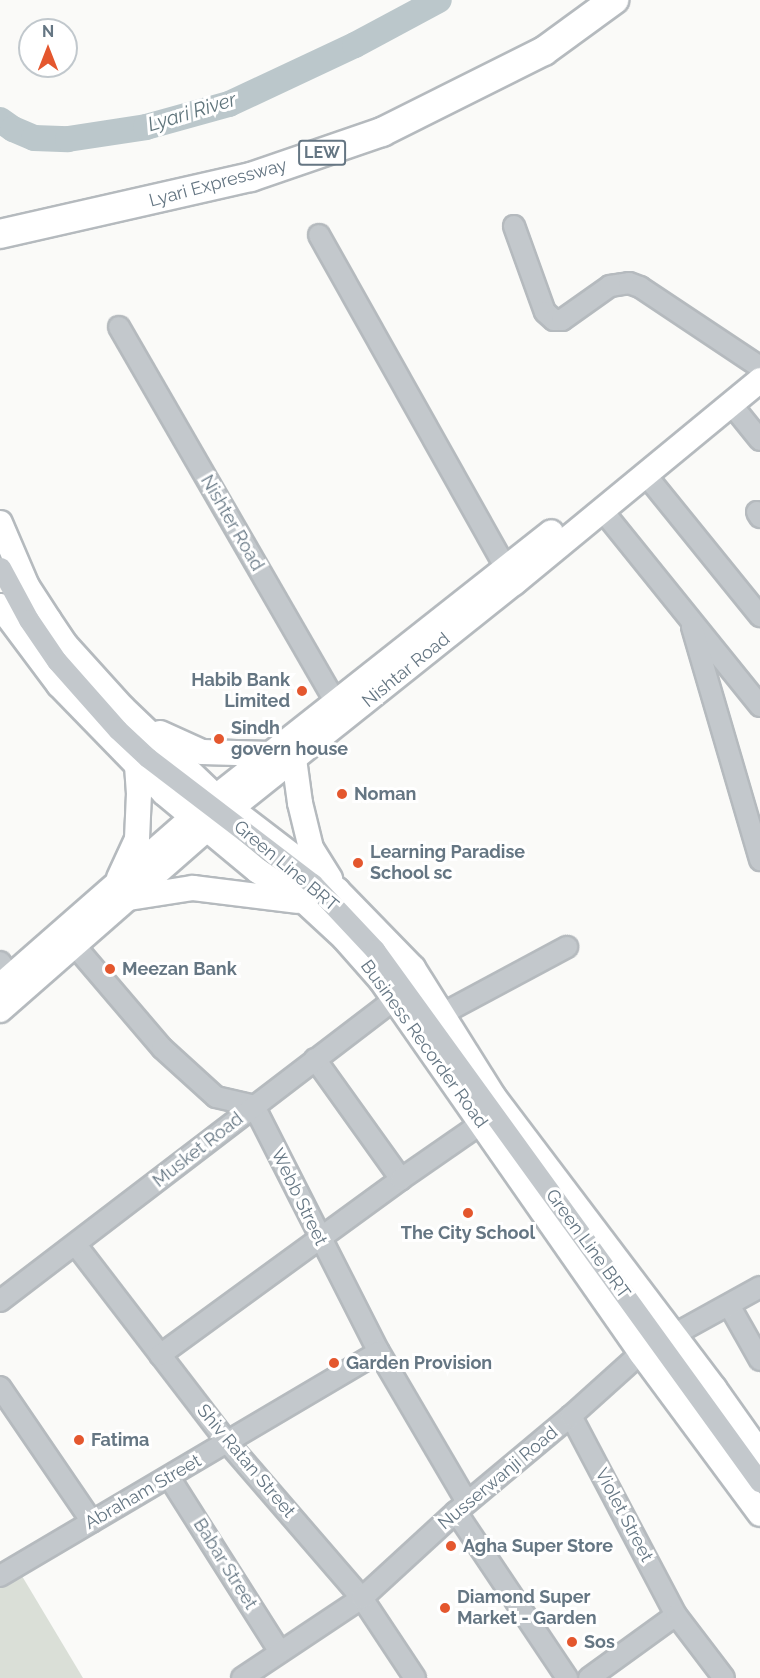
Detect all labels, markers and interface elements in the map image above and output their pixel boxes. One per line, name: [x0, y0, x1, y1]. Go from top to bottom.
north arrow: [18, 18, 78, 78]
text: N: [42, 22, 54, 41]
water label: Lyari River: [145, 87, 239, 137]
road number: LEW: [298, 140, 346, 166]
street label: Lyari Expressway: [147, 154, 289, 212]
street label: Nishter Road: [196, 471, 268, 575]
street label: Nishtar Road: [358, 628, 454, 712]
place label: Habib Bank Limited: [191, 670, 290, 712]
marker: Habib Bank Limited: [295, 684, 309, 698]
place label: Sindh govern house: [231, 718, 348, 760]
marker: Sindh govern house: [212, 732, 226, 746]
place label: Noman: [354, 783, 416, 805]
marker: Noman: [335, 787, 349, 801]
street label: Green Line BRT: [229, 816, 343, 916]
place label: Learning Paradise School sc: [370, 842, 525, 884]
marker: Learning Paradise School sc: [351, 856, 365, 870]
street label: Business Recorder Road: [356, 956, 492, 1132]
place label: Meezan Bank: [122, 958, 237, 980]
marker: Meezan Bank: [103, 962, 117, 976]
street label: Musket Road: [149, 1108, 247, 1192]
street label: Webb Street: [266, 1145, 332, 1249]
street label: Green Line BRT: [541, 1185, 635, 1303]
marker: The City School: [461, 1206, 475, 1220]
place label: The City School: [401, 1222, 535, 1244]
place label: Garden Provision: [346, 1352, 492, 1374]
marker: Garden Provision: [327, 1356, 341, 1370]
street label: Shiv Ratan Street: [192, 1400, 300, 1522]
street label: Nusserwanji Road: [434, 1422, 562, 1534]
place label: Fatima: [91, 1429, 149, 1451]
marker: Fatima: [72, 1433, 86, 1447]
street label: Abraham Street: [81, 1450, 205, 1534]
street label: Violet Street: [590, 1465, 658, 1565]
street label: Babar Street: [188, 1514, 262, 1614]
place label: Agha Super Store: [463, 1535, 613, 1557]
marker: Agha Super Store: [444, 1539, 458, 1553]
place label: Diamond Super Market - Garden: [457, 1587, 597, 1630]
marker: Diamond Super Market - Garden: [438, 1601, 452, 1615]
place label: Sos: [584, 1631, 615, 1653]
marker: Sos: [565, 1635, 579, 1649]

